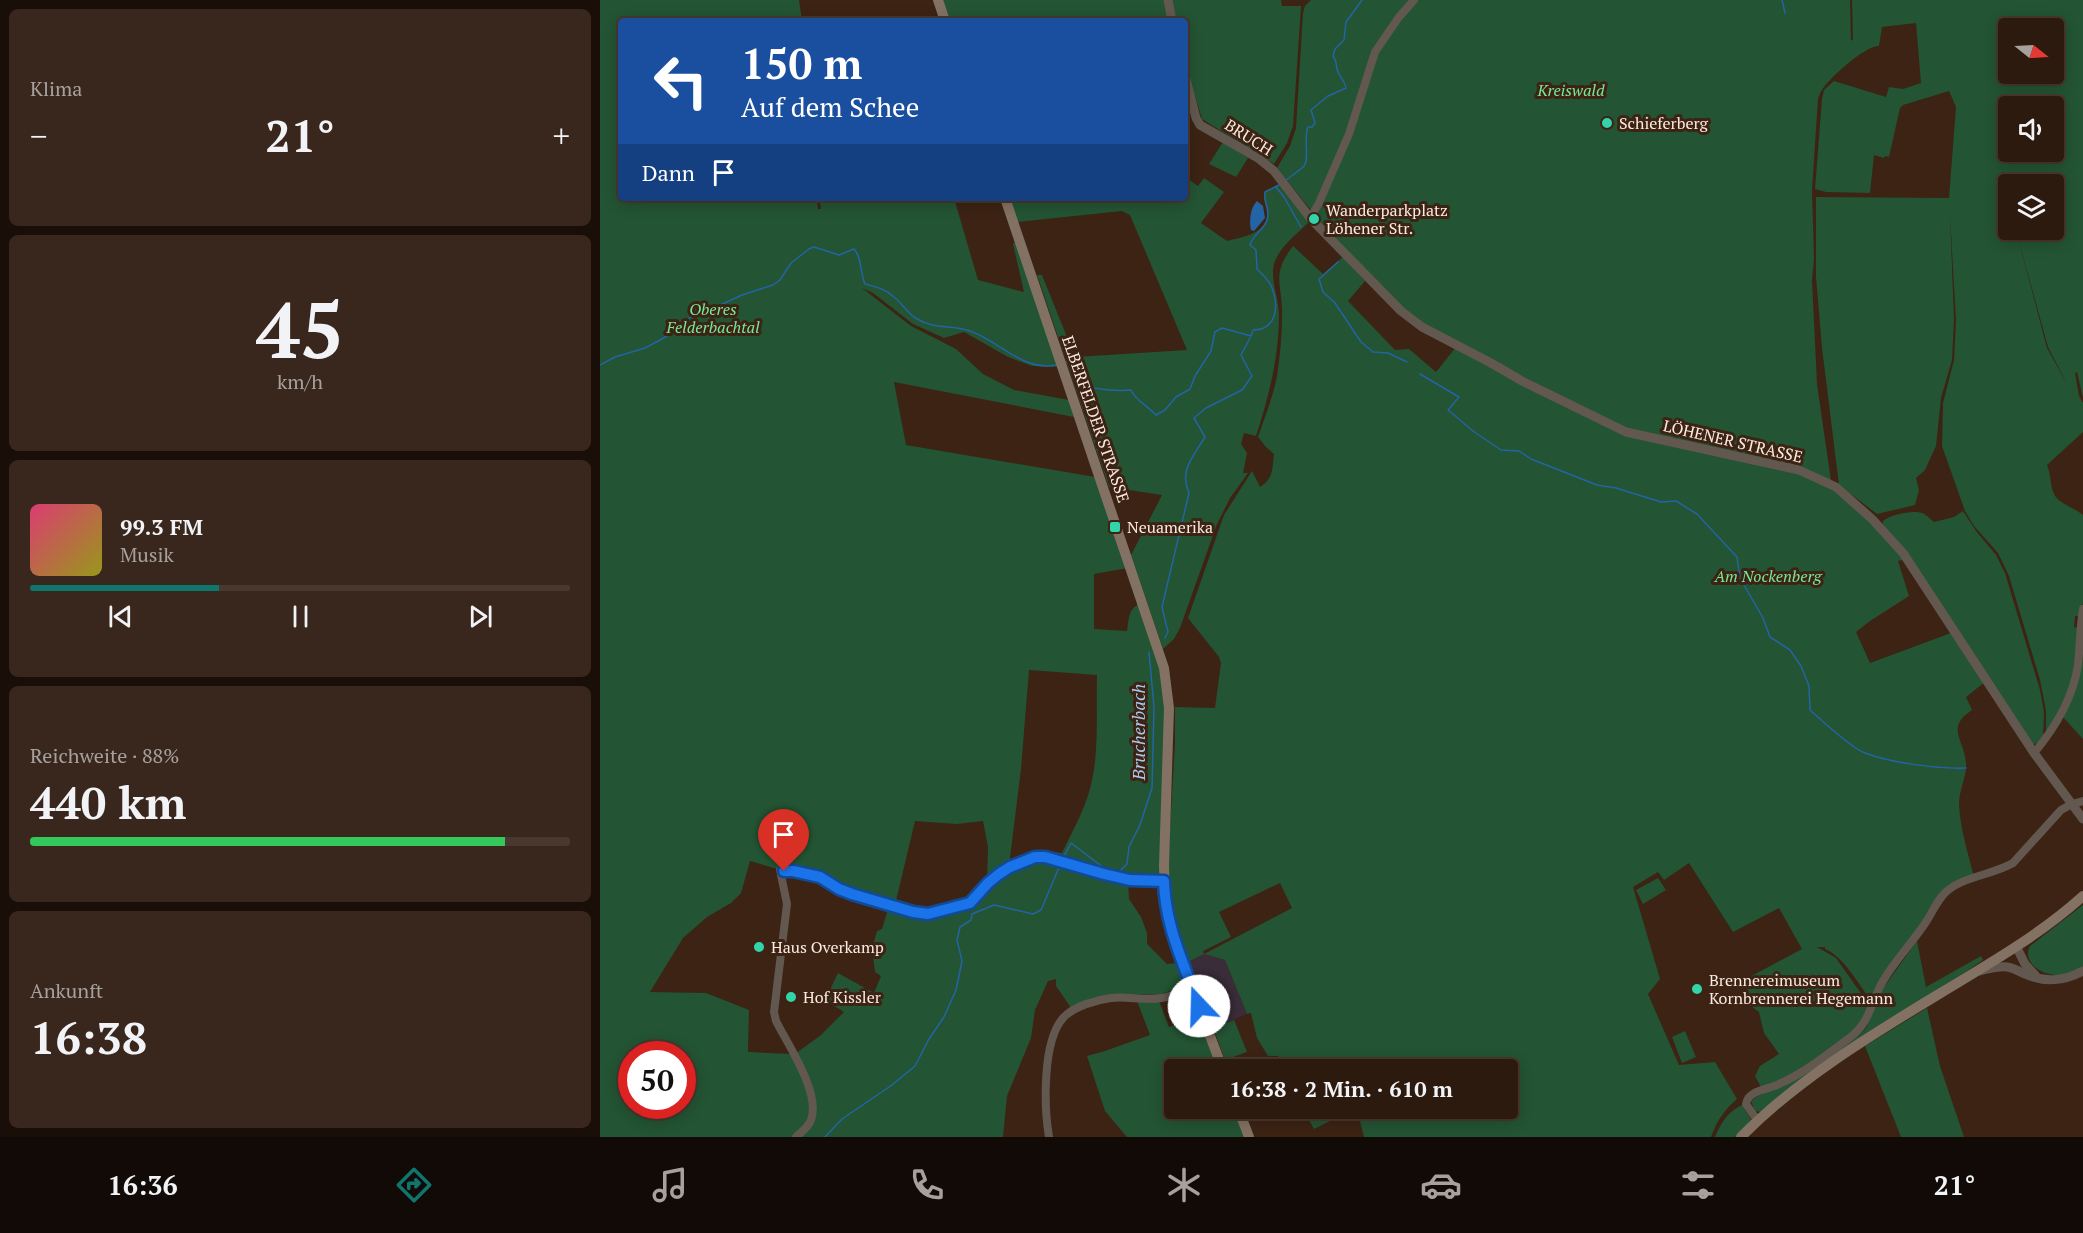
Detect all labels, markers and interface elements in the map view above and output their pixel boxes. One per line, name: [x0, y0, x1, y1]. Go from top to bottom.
north arrow: [1998, 18, 2064, 84]
map controls: [1998, 18, 2064, 240]
text: 150 m: [741, 35, 862, 91]
icon: left: [642, 42, 720, 120]
text: Klima: [30, 75, 82, 102]
park label: Kreiswald: [1537, 79, 1605, 101]
text: Auf dem Schee: [741, 89, 919, 125]
button: sound: [1998, 96, 2064, 162]
text: 21°: [265, 105, 335, 165]
place label: Schieferberg: [1619, 112, 1709, 134]
text: −: [30, 114, 48, 157]
text: +: [552, 114, 570, 157]
street label: BRUCH: [1221, 114, 1277, 160]
marker: Schieferberg: [1600, 116, 1614, 130]
icon: arrive: [707, 156, 740, 189]
text: Dann: [642, 158, 695, 187]
button: layers: [1998, 174, 2064, 240]
place label: Wanderparkplatz Löhener Str.: [1326, 199, 1448, 239]
marker: Wanderparkplatz Löhener Str.: [1307, 212, 1321, 226]
text: 45: [256, 277, 344, 380]
park label: Oberes Felderbachtal: [665, 298, 760, 338]
street label: ELBERFELDER STRASSE: [1057, 333, 1135, 505]
text: km/h: [277, 368, 323, 395]
street label: LÖHENER STRASSE: [1661, 414, 1805, 468]
text: 99.3 FM: [120, 512, 203, 541]
place label: Neuamerika: [1127, 516, 1213, 538]
marker: Neuamerika: [1108, 520, 1122, 534]
text: Musik: [120, 541, 174, 568]
park label: Am Nockenberg: [1713, 565, 1823, 587]
icon: previous: [104, 600, 137, 633]
icon: pause: [284, 600, 317, 633]
icon: next: [464, 600, 497, 633]
water label: Brucherbach: [1126, 684, 1150, 781]
text: Reichweite · 88%: [30, 742, 179, 769]
text: 440 km: [30, 772, 186, 832]
pin: [758, 809, 809, 871]
icon: arrive: [767, 818, 800, 851]
place label: Haus Overkamp: [771, 936, 884, 958]
marker: Haus Overkamp: [752, 940, 766, 954]
place label: Brennereimuseum Kornbrennerei Hegemann: [1709, 969, 1893, 1009]
position arrow: [1167, 974, 1231, 1038]
text: Ankunft: [30, 977, 103, 1004]
marker: Brennereimuseum Kornbrennerei Hegemann: [1690, 982, 1704, 996]
place label: Hof Kissler: [803, 986, 882, 1008]
marker: Hof Kissler: [784, 990, 798, 1004]
text: 16:38: [30, 1007, 147, 1067]
speed limit sign: 50: [618, 1041, 696, 1119]
text: 16:38 · 2 Min. · 610 m: [1229, 1074, 1453, 1103]
icon: directions: [393, 1164, 435, 1206]
icon: music: [649, 1164, 691, 1206]
icon: phone: [906, 1164, 948, 1206]
icon: climate: [1163, 1164, 1205, 1206]
icon: car: [1420, 1164, 1462, 1206]
icon: filters: [1677, 1164, 1719, 1206]
text: 16:36: [107, 1167, 178, 1203]
text: 21°: [1934, 1167, 1976, 1203]

